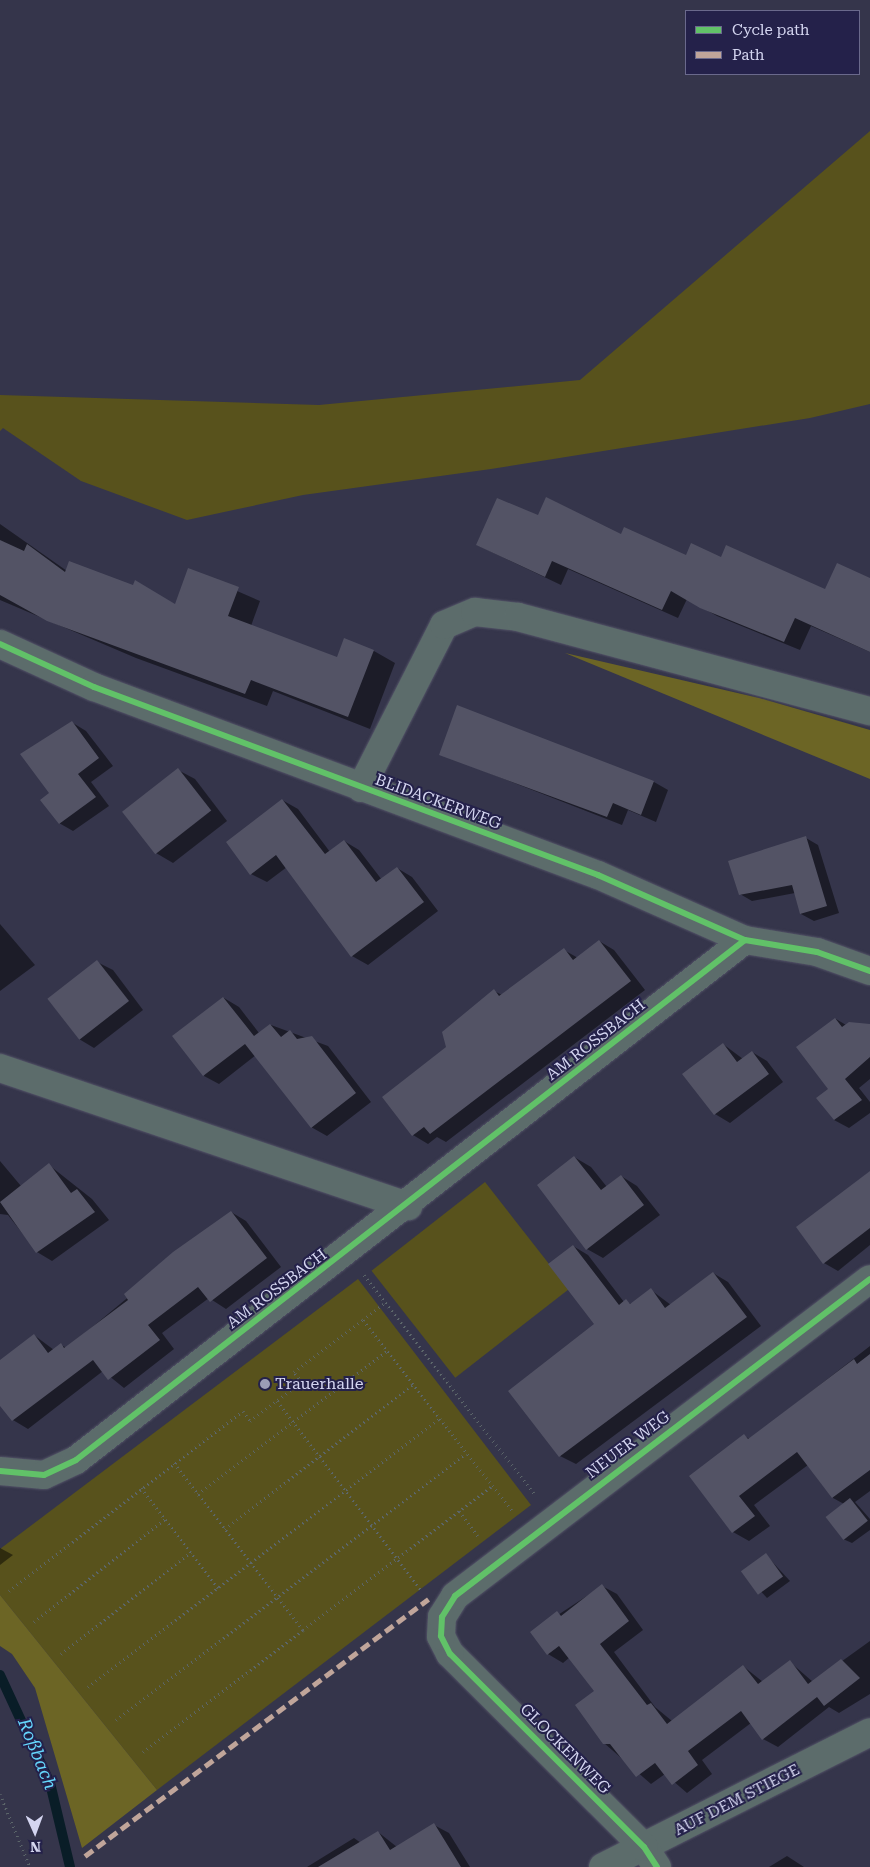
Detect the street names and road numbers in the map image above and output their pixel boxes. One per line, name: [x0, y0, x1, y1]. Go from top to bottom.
street label: BLIDACKERWEG: [372, 770, 504, 834]
street label: AM ROSSBACH: [543, 995, 649, 1085]
street label: AM ROSSBACH: [223, 1245, 331, 1333]
street label: NEUER WEG: [582, 1407, 674, 1483]
street label: GLOCKENWEG: [516, 1700, 614, 1798]
street label: AUF DEM STIEGE: [671, 1760, 803, 1840]

